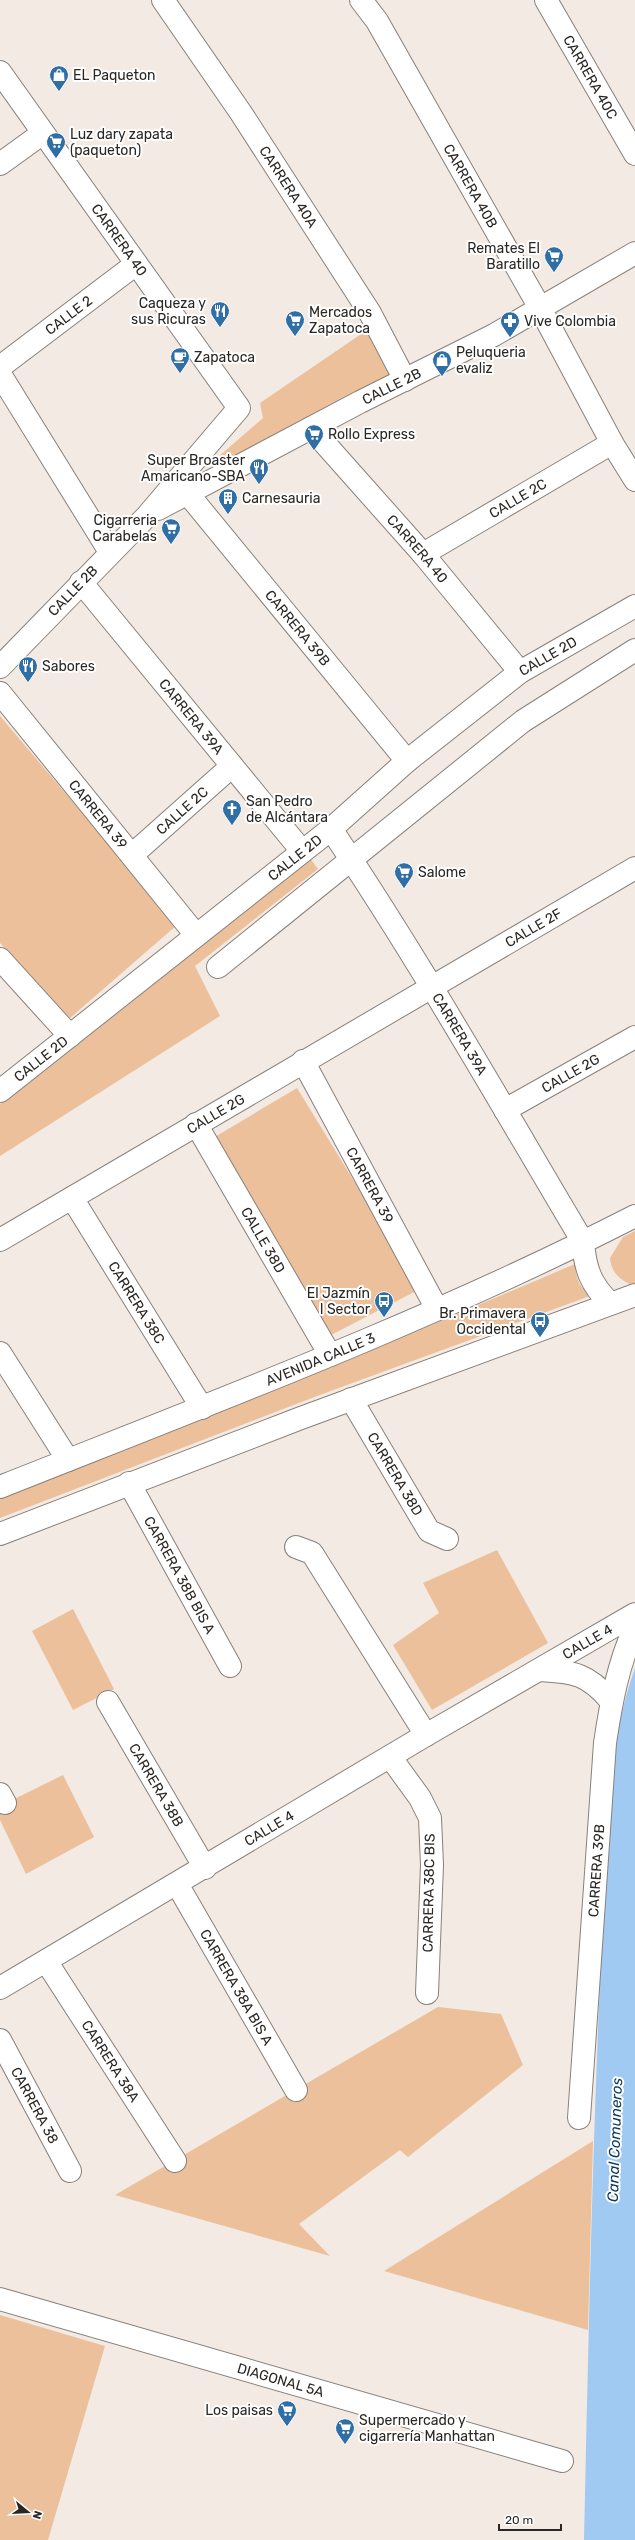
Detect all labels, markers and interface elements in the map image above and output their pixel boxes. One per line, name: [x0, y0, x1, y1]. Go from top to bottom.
street label: CARRERA 40C: [560, 32, 621, 122]
shop icon: EL Paqueton: [48, 64, 70, 92]
place label: EL Paqueton: [73, 67, 156, 84]
place label: Luz dary zapata (paqueton): [70, 126, 173, 159]
supermarket icon: Luz dary zapata (paqueton): [45, 131, 67, 159]
street label: CARRERA 40B: [440, 141, 501, 231]
street label: CARRERA 40A: [256, 143, 321, 231]
street label: CARRERA 40: [88, 200, 151, 279]
place label: Remates El Baratillo: [467, 240, 540, 273]
supermarket icon: Remates El Baratillo: [543, 245, 565, 273]
street label: CALLE 2: [42, 292, 95, 338]
place label: Caqueza y sus Ricuras: [131, 295, 206, 328]
restaurant icon: Caqueza y sus Ricuras: [209, 300, 231, 328]
place label: Mercados Zapatoca: [309, 304, 372, 337]
supermarket icon: Mercados Zapatoca: [284, 309, 306, 337]
pharmacy icon: Vive Colombia: [499, 310, 521, 338]
place label: Vive Colombia: [524, 313, 616, 330]
place label: Peluqueria evaliz: [456, 344, 526, 377]
cafe icon: Zapatoca: [169, 346, 191, 374]
place label: Zapatoca: [194, 349, 255, 366]
shop icon: Peluqueria evaliz: [431, 349, 453, 377]
street label: CALLE 2B: [359, 364, 424, 408]
supermarket icon: Rollo Express: [303, 423, 325, 451]
place label: Rollo Express: [328, 426, 415, 443]
place label: Super Broaster Amaricano-SBA: [141, 452, 246, 485]
restaurant icon: Super Broaster Amaricano-SBA: [248, 457, 270, 485]
street label: CALLE 2C: [486, 475, 550, 522]
building icon: Carnesauria: [217, 487, 239, 515]
place label: Carnesauria: [242, 490, 320, 507]
street label: CARRERA 40: [383, 511, 452, 586]
place label: Cigarreria Carabelas: [93, 512, 157, 545]
supermarket icon: Cigarreria Carabelas: [160, 517, 182, 545]
street label: CALLE 2B: [45, 562, 101, 620]
street label: CARRERA 39B: [262, 586, 334, 669]
street label: CALLE 2D: [516, 633, 580, 679]
restaurant icon: Sabores: [17, 655, 39, 683]
place label: Sabores: [42, 658, 95, 675]
street label: CARRERA 39A: [155, 675, 228, 758]
street label: CARRERA 39: [65, 776, 131, 852]
street label: CALLE 2C: [153, 783, 212, 838]
place label: San Pedro de Alcántara: [246, 793, 328, 826]
church icon: San Pedro de Alcántara: [221, 798, 243, 826]
street label: CALLE 2D: [264, 831, 325, 884]
supermarket icon: Salome: [393, 861, 415, 889]
place label: Salome: [418, 864, 466, 881]
street label: CALLE 2F: [502, 904, 565, 951]
street label: CARRERA 39A: [429, 990, 491, 1079]
street label: CALLE 2D: [10, 1032, 71, 1085]
street label: CALLE 2G: [538, 1050, 602, 1096]
street label: CALLE 2G: [184, 1090, 248, 1137]
street label: CARRERA 39: [343, 1144, 397, 1226]
street label: CALLE 38D: [237, 1204, 289, 1276]
street label: CARRERA 38C: [105, 1258, 169, 1347]
place label: El Jazmín I Sector: [307, 1285, 371, 1318]
bus stop icon: El Jazmín I Sector: [373, 1290, 395, 1318]
place label: Br. Primavera Occidental: [439, 1305, 526, 1338]
bus stop icon: Br. Primavera Occidental: [529, 1310, 551, 1338]
street label: AVENIDA CALLE 3: [263, 1329, 378, 1389]
street label: CARRERA 38D: [364, 1429, 427, 1519]
street label: CARRERA 38B BIS A: [141, 1513, 219, 1637]
street label: CALLE 4: [559, 1620, 616, 1663]
street label: CARRERA 38B: [125, 1740, 187, 1830]
street label: CALLE 4: [241, 1807, 297, 1850]
street label: CARRERA 39B: [584, 1824, 608, 1918]
street label: CARRERA 38C BIS: [419, 1833, 439, 1953]
street label: CARRERA 38A BIS A: [196, 1926, 277, 2049]
street label: CARRERA 38A: [78, 2017, 143, 2106]
street label: CARRERA 38: [7, 2064, 62, 2147]
water label: Canal Comuneros: [604, 2077, 626, 2202]
street label: DIAGONAL 5A: [235, 2359, 327, 2401]
supermarket icon: Los paisas: [276, 2399, 298, 2427]
place label: Los paisas: [205, 2402, 273, 2419]
place label: Supermercado y cigarrería Manhattan: [359, 2412, 495, 2445]
supermarket icon: Supermercado y cigarrería Manhattan: [334, 2417, 356, 2445]
north arrow: [8, 2492, 48, 2532]
scale bar: [499, 2506, 561, 2532]
text: N: [30, 2509, 44, 2521]
text: 20 m: [505, 2513, 533, 2527]

